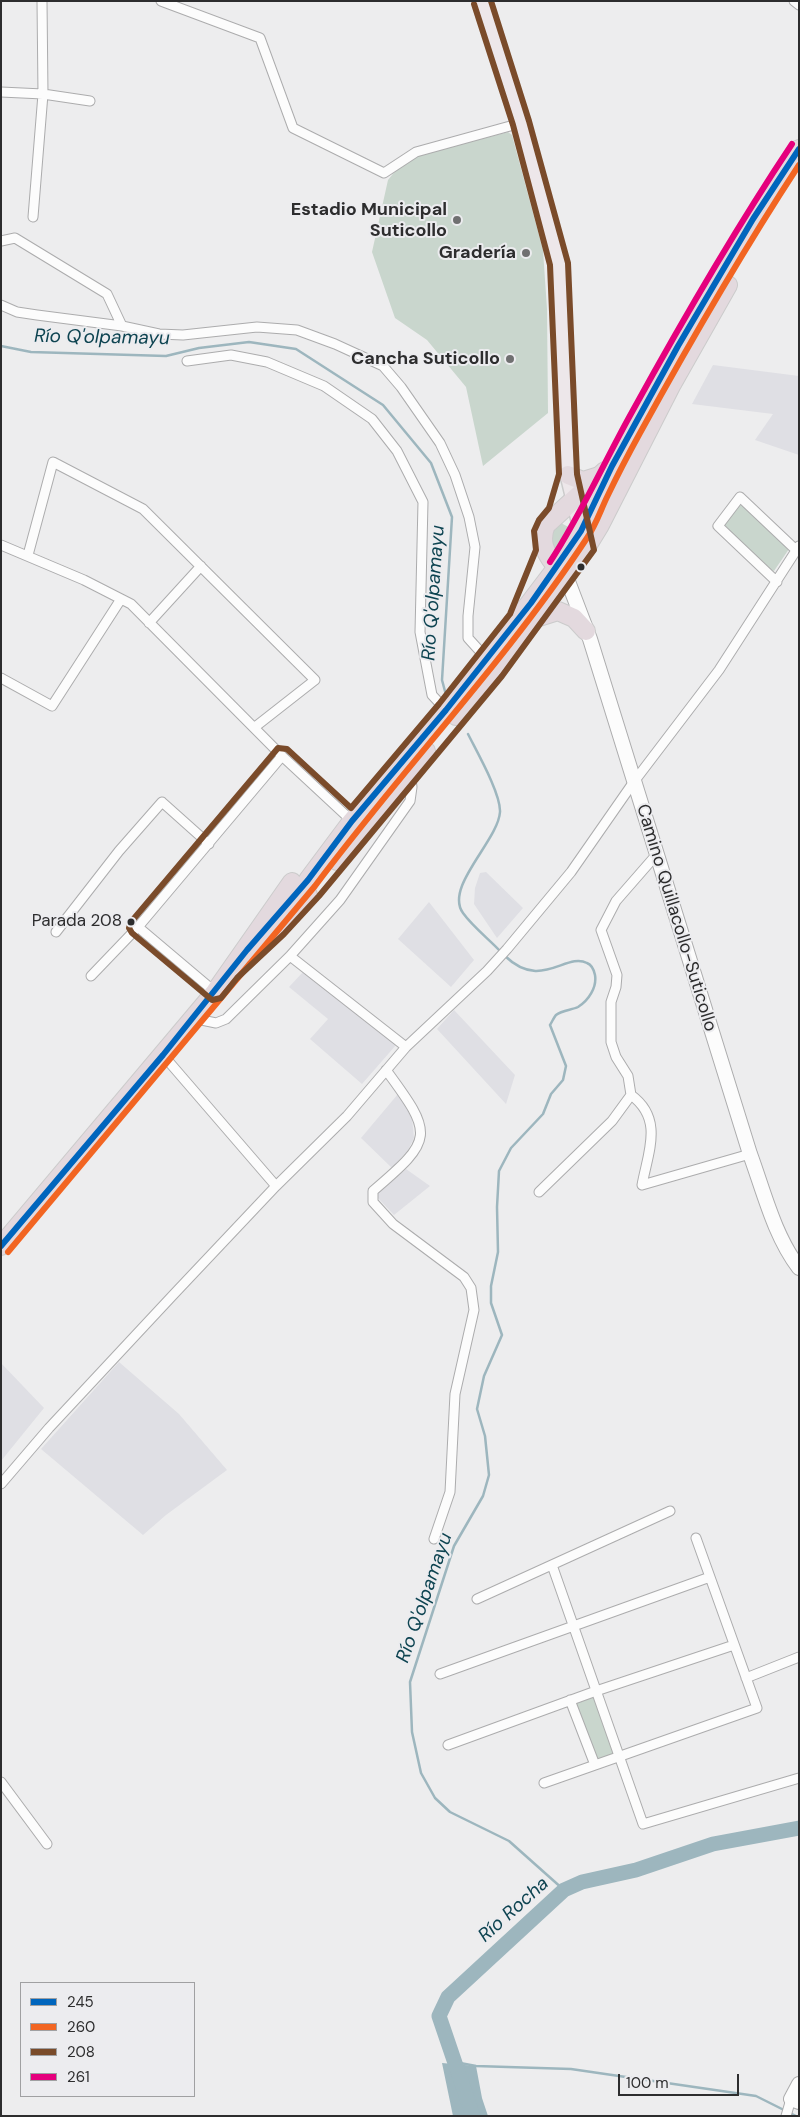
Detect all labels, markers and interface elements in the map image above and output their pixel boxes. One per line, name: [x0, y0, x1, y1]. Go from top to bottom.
place label: Estadio Municipal Suticollo: [291, 199, 447, 242]
marker: Estadio Municipal Suticollo: [451, 214, 463, 226]
place label: Gradería: [439, 242, 516, 264]
marker: Gradería: [520, 247, 532, 259]
water label: Río Q'olpamayu: [34, 325, 170, 351]
place label: Cancha Suticollo: [351, 348, 500, 370]
marker: Cancha Suticollo: [504, 353, 516, 365]
water label: Río Q'olpamayu: [418, 524, 450, 662]
unlabelled marker: [576, 562, 586, 572]
street label: Camino Quillacollo-Suticollo: [631, 802, 721, 1034]
place label: Parada 208: [32, 912, 122, 932]
marker: Parada 208: [126, 917, 136, 927]
water label: Río Q'olpamayu: [392, 1530, 458, 1666]
water label: Río Rocha: [474, 1872, 554, 1948]
legend: [20, 1982, 195, 2097]
text: 245: [67, 1992, 94, 2012]
text: 260: [67, 2017, 95, 2037]
text: 208: [67, 2042, 95, 2062]
scale bar: [620, 2064, 741, 2096]
text: 261: [67, 2067, 90, 2087]
text: 100 m: [626, 2073, 669, 2093]

